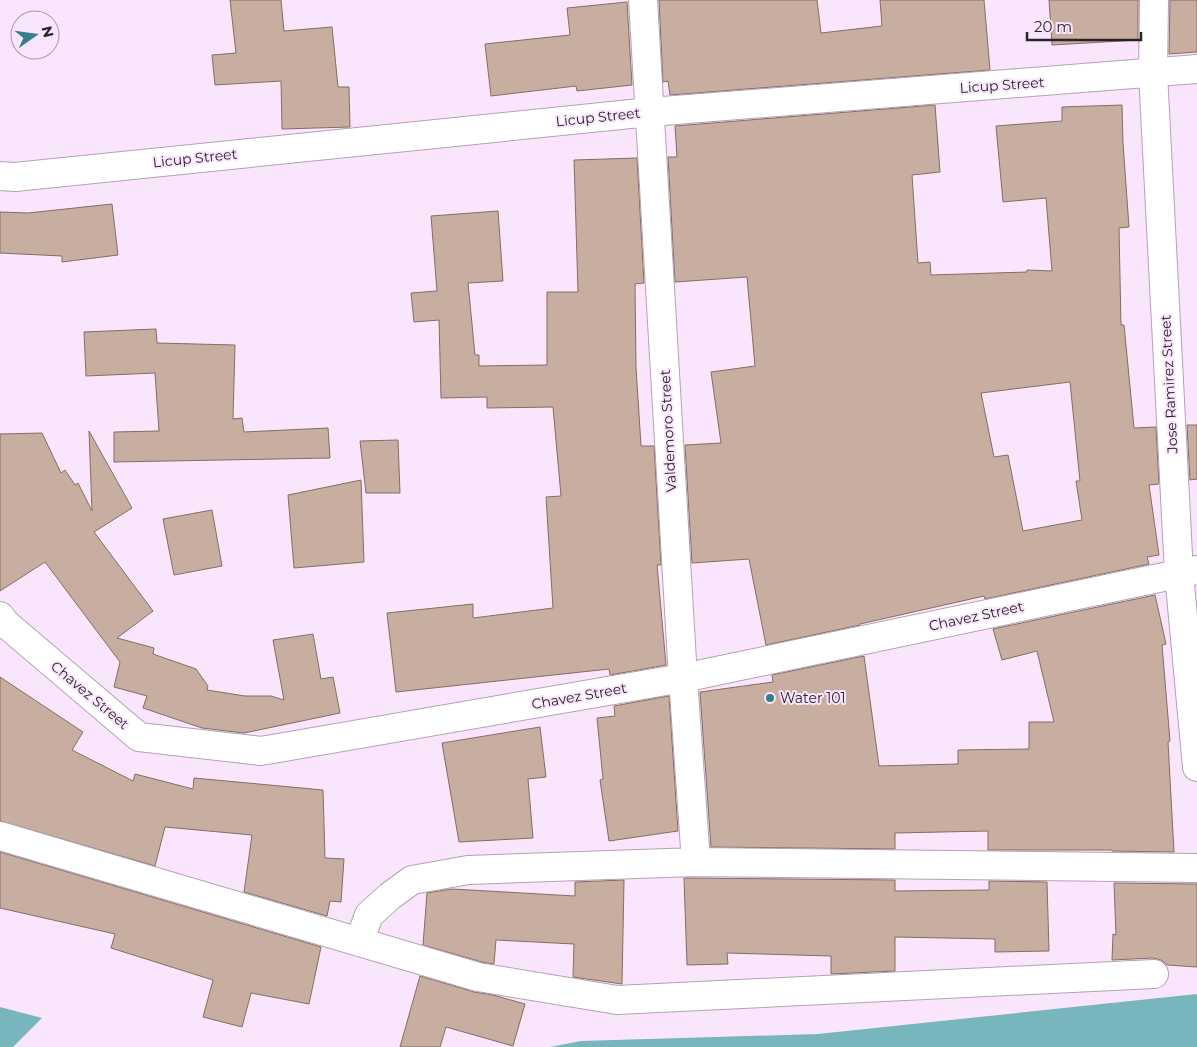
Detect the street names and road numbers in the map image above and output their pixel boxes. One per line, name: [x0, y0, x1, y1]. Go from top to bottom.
street label: Licup Street: [959, 73, 1045, 97]
street label: Licup Street: [555, 104, 641, 130]
street label: Licup Street: [152, 145, 238, 171]
street label: Jose Ramirez Street: [1156, 314, 1182, 455]
street label: Valdemoro Street: [656, 369, 680, 493]
street label: Chavez Street: [927, 597, 1025, 635]
street label: Chavez Street: [47, 657, 133, 733]
street label: Chavez Street: [530, 679, 628, 713]

